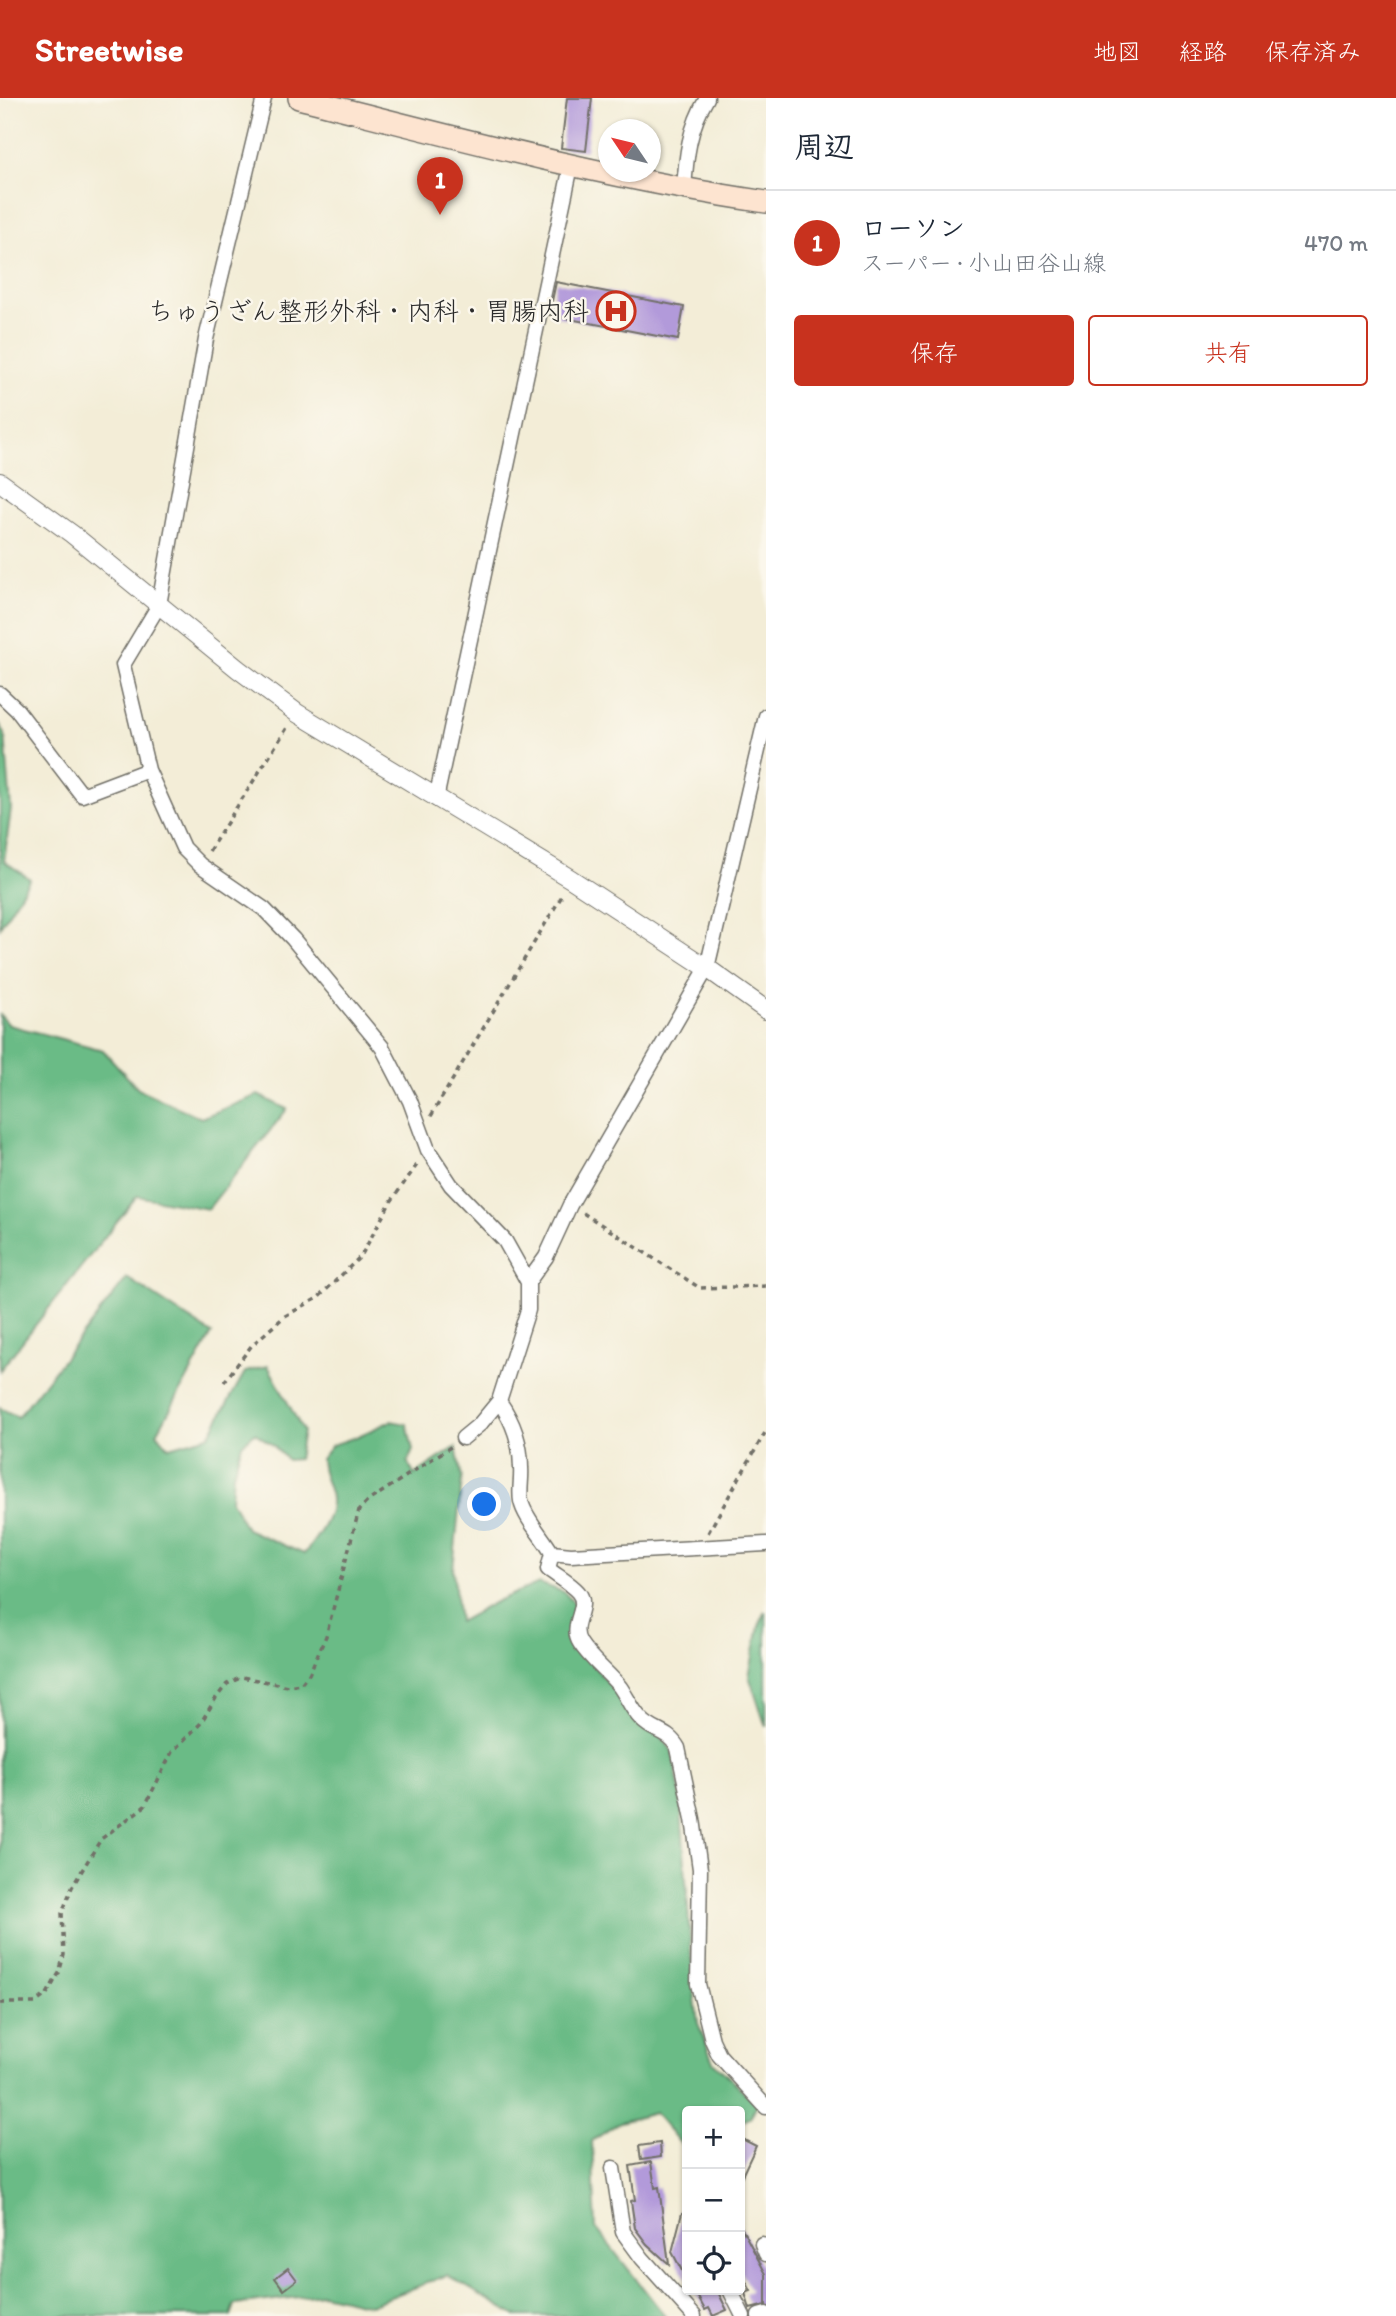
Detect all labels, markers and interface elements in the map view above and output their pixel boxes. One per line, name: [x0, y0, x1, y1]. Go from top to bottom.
text: Streetwise: [35, 30, 184, 69]
text: 地図: [1093, 37, 1141, 66]
text: 経路: [1179, 37, 1227, 66]
text: 保存済み: [1265, 37, 1361, 66]
north arrow: [598, 119, 661, 182]
text: 周辺: [794, 128, 854, 165]
pin: 1: [417, 157, 463, 215]
text: ローソン: [861, 212, 965, 244]
text: 1: [812, 229, 822, 257]
text: 470 m: [1304, 229, 1368, 257]
text: スーパー · 小山田谷山線: [861, 249, 1106, 277]
hospital icon: ちゅうざん整形外科・内科・胃腸内科: [595, 290, 637, 332]
place label: ちゅうざん整形外科・内科・胃腸内科: [148, 295, 589, 327]
button: 保存: [794, 315, 1074, 386]
button: 共有: [1088, 315, 1368, 386]
your location: [467, 1487, 501, 1521]
map controls: [682, 2106, 745, 2295]
button: +: [682, 2106, 745, 2169]
button: −: [682, 2169, 745, 2232]
button: locate: [682, 2232, 745, 2295]

